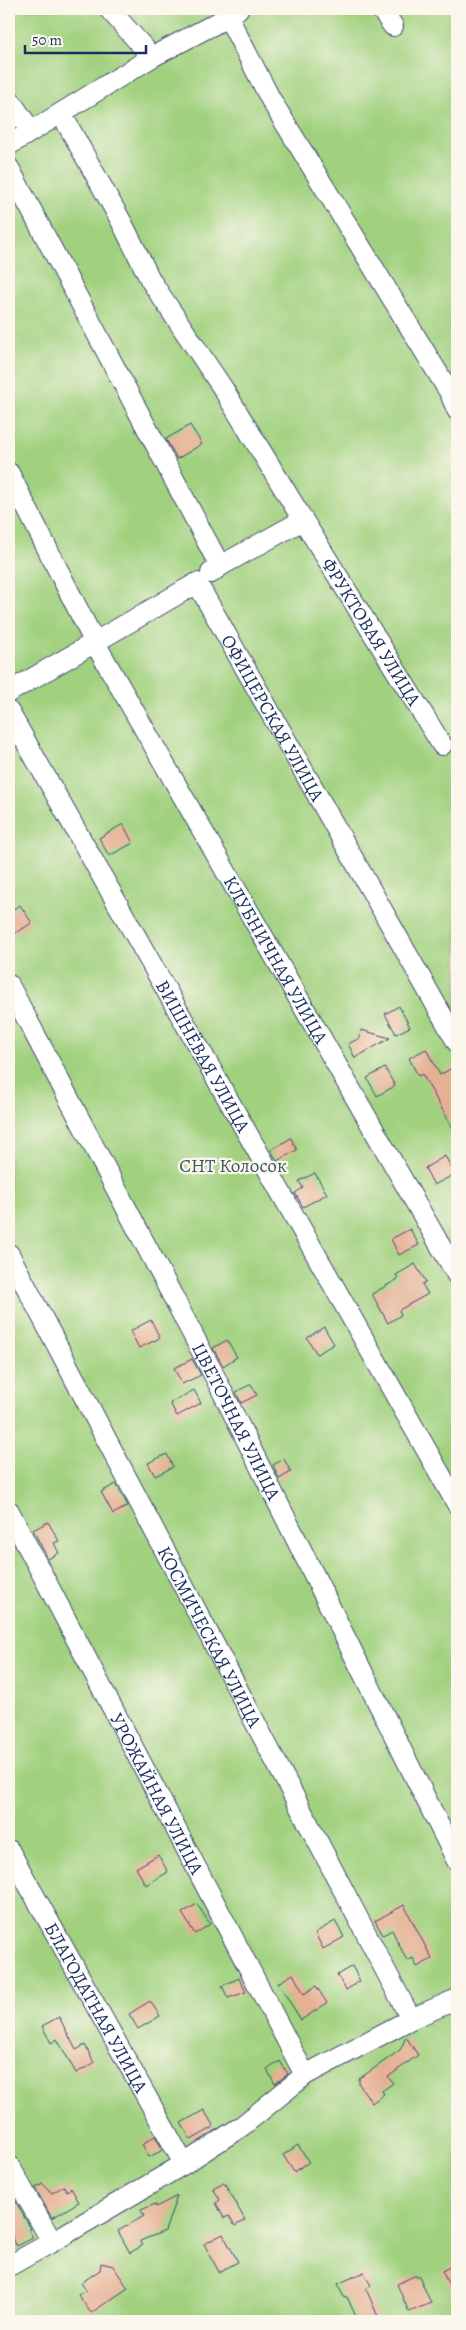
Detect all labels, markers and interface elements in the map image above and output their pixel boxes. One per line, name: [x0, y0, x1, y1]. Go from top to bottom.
scale bar: [25, 22, 146, 54]
text: 50 m: [32, 30, 62, 50]
street label: ФРУКТОВАЯ УЛИЦА: [315, 553, 427, 712]
street label: ОФИЦЕРСКАЯ УЛИЦА: [215, 630, 330, 807]
street label: КЛУБНИЧНАЯ УЛИЦА: [217, 871, 334, 1049]
street label: ВИШНЁВАЯ УЛИЦА: [149, 976, 256, 1138]
park label: СНТ Колосок: [179, 1153, 287, 1179]
street label: ЦВЕТОЧНАЯ УЛИЦА: [185, 1338, 287, 1505]
street label: КОСМИЧЕСКАЯ УЛИЦА: [151, 1542, 268, 1733]
street label: УРОЖАЙНАЯ УЛИЦА: [103, 1709, 210, 1880]
street label: БЛАГОДАТНАЯ УЛИЦА: [38, 1918, 154, 2098]

